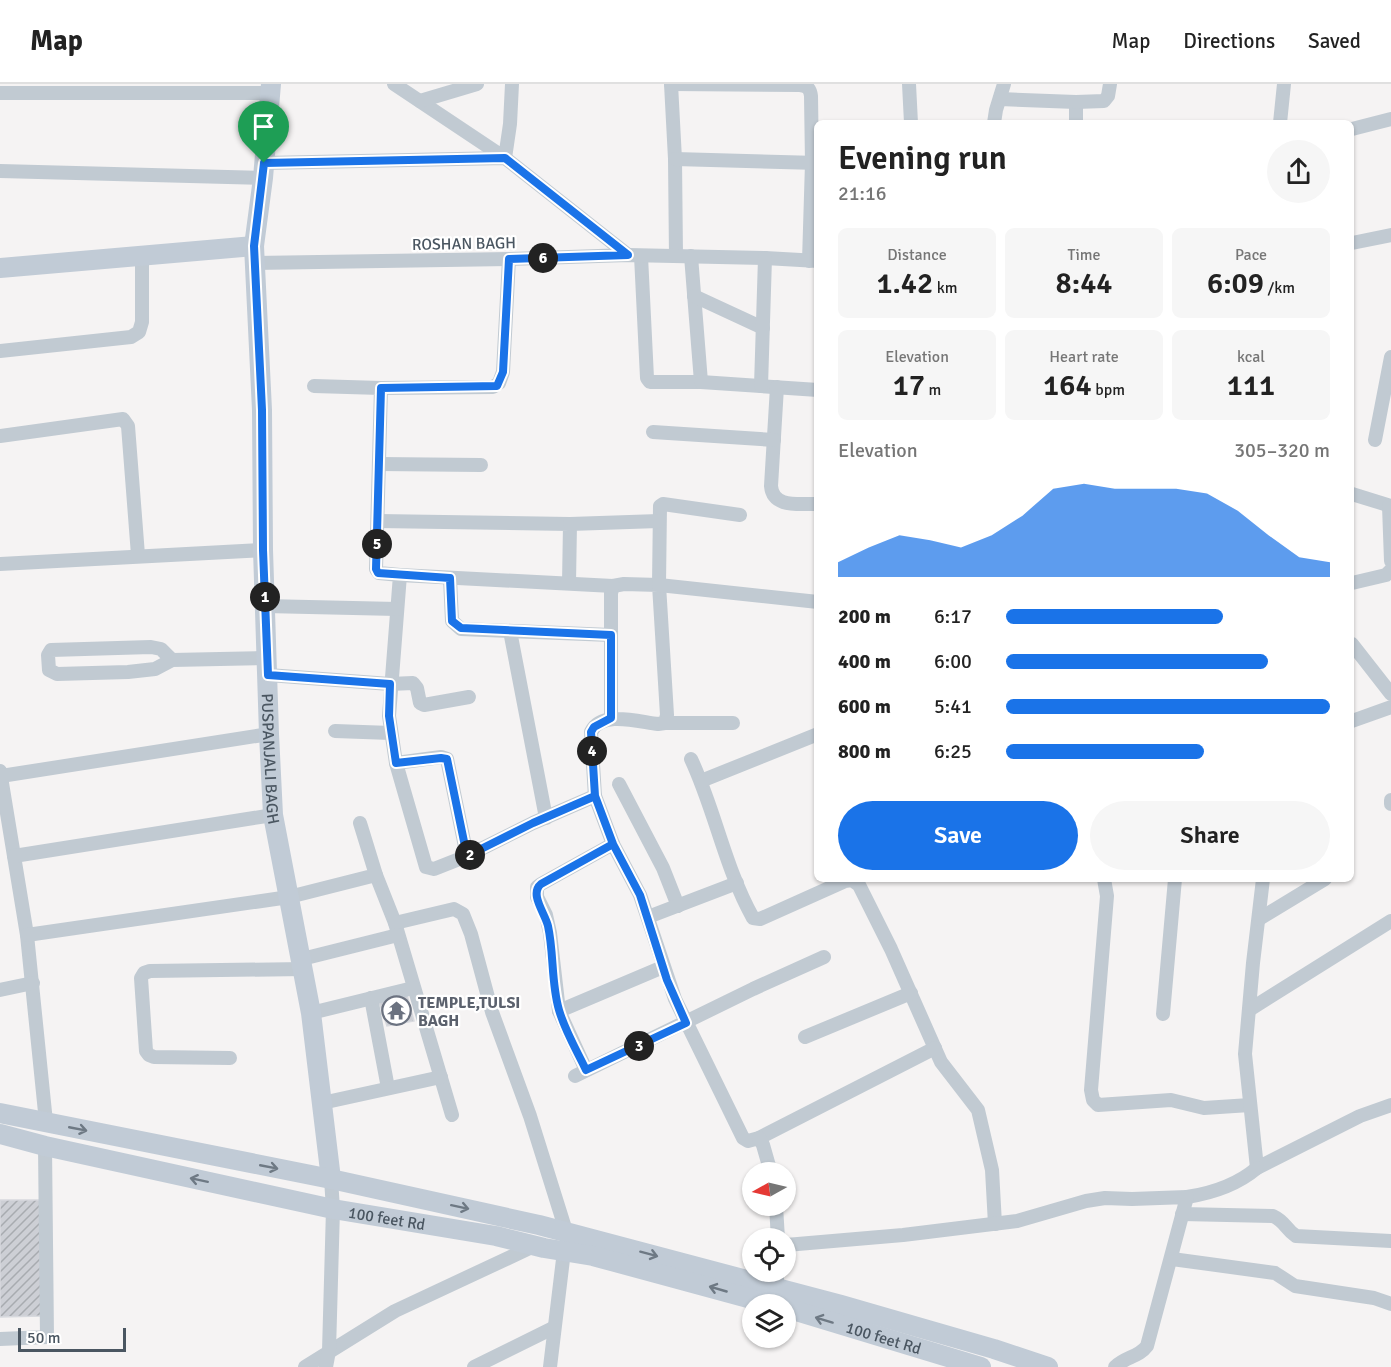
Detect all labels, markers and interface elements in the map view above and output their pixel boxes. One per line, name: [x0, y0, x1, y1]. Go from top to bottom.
text: Map: [30, 24, 83, 58]
text: Map: [1112, 28, 1150, 54]
text: Directions: [1183, 28, 1275, 54]
text: Saved: [1308, 28, 1361, 54]
pin: [238, 101, 289, 163]
icon: arrive: [247, 110, 280, 143]
text: Evening run: [838, 138, 1007, 179]
button: share: [1267, 140, 1330, 203]
text: 21:16: [838, 181, 887, 206]
street label: ROSHAN BAGH: [412, 233, 516, 255]
pin: 6: [528, 243, 558, 273]
text: Distance: [887, 245, 947, 265]
text: Time: [1068, 245, 1100, 265]
text: Pace: [1235, 245, 1267, 265]
text: 6: [539, 248, 547, 268]
text: 1.42: [876, 265, 933, 302]
text: 8:44: [1055, 265, 1113, 302]
text: 6:09: [1207, 265, 1264, 302]
text: km: [933, 278, 958, 298]
text: /km: [1264, 278, 1295, 298]
text: Elevation: [885, 347, 949, 367]
text: Heart rate: [1049, 347, 1119, 367]
text: kcal: [1237, 347, 1265, 367]
text: 17: [893, 367, 925, 404]
text: 164: [1043, 367, 1092, 404]
text: 111: [1227, 367, 1275, 404]
text: m: [925, 380, 941, 400]
text: bpm: [1092, 380, 1125, 400]
text: Elevation: [838, 438, 918, 463]
text: 305–320 m: [1234, 438, 1330, 463]
pin: 5: [362, 529, 392, 559]
text: 5: [373, 534, 381, 554]
pin: 1: [250, 582, 280, 612]
text: 1: [261, 587, 269, 607]
text: 200 m: [838, 604, 891, 629]
text: 6:17: [934, 604, 972, 629]
text: 400 m: [838, 649, 891, 674]
text: 6:00: [934, 649, 972, 674]
street label: PUSPANJALI BAGH: [257, 693, 284, 826]
text: 600 m: [838, 694, 891, 719]
text: 5:41: [934, 694, 972, 719]
pin: 4: [577, 736, 607, 766]
text: 800 m: [838, 739, 891, 764]
text: 6:25: [934, 739, 972, 764]
text: 4: [588, 741, 596, 761]
button: Save: [838, 801, 1078, 870]
button: Share: [1090, 801, 1330, 870]
pin: 2: [455, 840, 485, 870]
text: 2: [466, 845, 474, 865]
place label: TEMPLE,TULSI BAGH: [418, 993, 520, 1031]
temple icon: TEMPLE,TULSI BAGH: [381, 995, 413, 1027]
pin: 3: [624, 1031, 654, 1061]
text: 3: [635, 1036, 643, 1056]
one-way arrow: [68, 1124, 87, 1135]
one-way arrow: [259, 1162, 279, 1173]
north arrow: [742, 1162, 796, 1216]
map controls: [742, 1162, 796, 1348]
one-way arrow: [189, 1174, 209, 1185]
one-way arrow: [450, 1202, 469, 1213]
street label: 100 feet Rd: [347, 1203, 427, 1235]
button: locate: [742, 1228, 796, 1282]
one-way arrow: [639, 1248, 658, 1260]
one-way arrow: [709, 1283, 728, 1294]
button: layers: [742, 1294, 796, 1348]
one-way arrow: [815, 1314, 834, 1325]
street label: 100 feet Rd: [843, 1318, 923, 1359]
scale bar: [18, 1325, 126, 1352]
text: 50 m: [27, 1328, 61, 1348]

